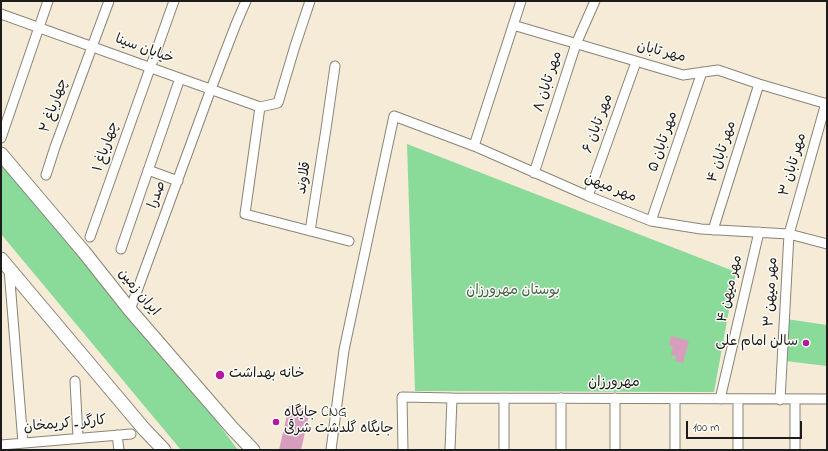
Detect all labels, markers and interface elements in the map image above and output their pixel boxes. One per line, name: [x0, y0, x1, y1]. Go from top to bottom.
street label: خیابان سینا: [112, 32, 176, 68]
street label: مهر تابان: [635, 39, 687, 67]
street label: مهر تابان ۸: [531, 49, 567, 115]
street label: چهارباغ ۲: [37, 77, 73, 135]
street label: مهر تابان ۶: [581, 92, 617, 156]
street label: مهر تابان ۵: [646, 110, 682, 174]
street label: مهر تابان ۴: [705, 119, 741, 185]
street label: چهارباغ ۱: [91, 120, 123, 174]
street label: مهر تابان ۳: [777, 132, 811, 198]
street label: قلاوند: [294, 161, 316, 195]
street label: مهر میهن: [581, 171, 639, 207]
street label: صدرا: [145, 179, 171, 211]
street label: مهر میهن ۴: [715, 254, 747, 324]
street label: مهر میهن ۳: [762, 257, 782, 327]
street label: ایران زمین: [113, 266, 163, 320]
park label: بوستان مهرورزان: [466, 284, 560, 300]
place label: سالن امام علی: [716, 335, 798, 351]
marker: سالن امام علی: [801, 338, 811, 348]
place label: خانه بهداشت: [229, 367, 305, 383]
marker: خانه بهداشت: [214, 369, 226, 381]
street label: مهرورزان: [588, 376, 640, 392]
place label: جایگاه CNG جایگاه گلدشت شرقی: [284, 406, 394, 438]
street label: کارگر ـ کریمخان: [23, 413, 107, 437]
scale bar: [688, 413, 804, 439]
marker: جایگاه CNG جایگاه گلدشت شرقی: [271, 417, 281, 427]
text: 100 m: [693, 419, 720, 437]

